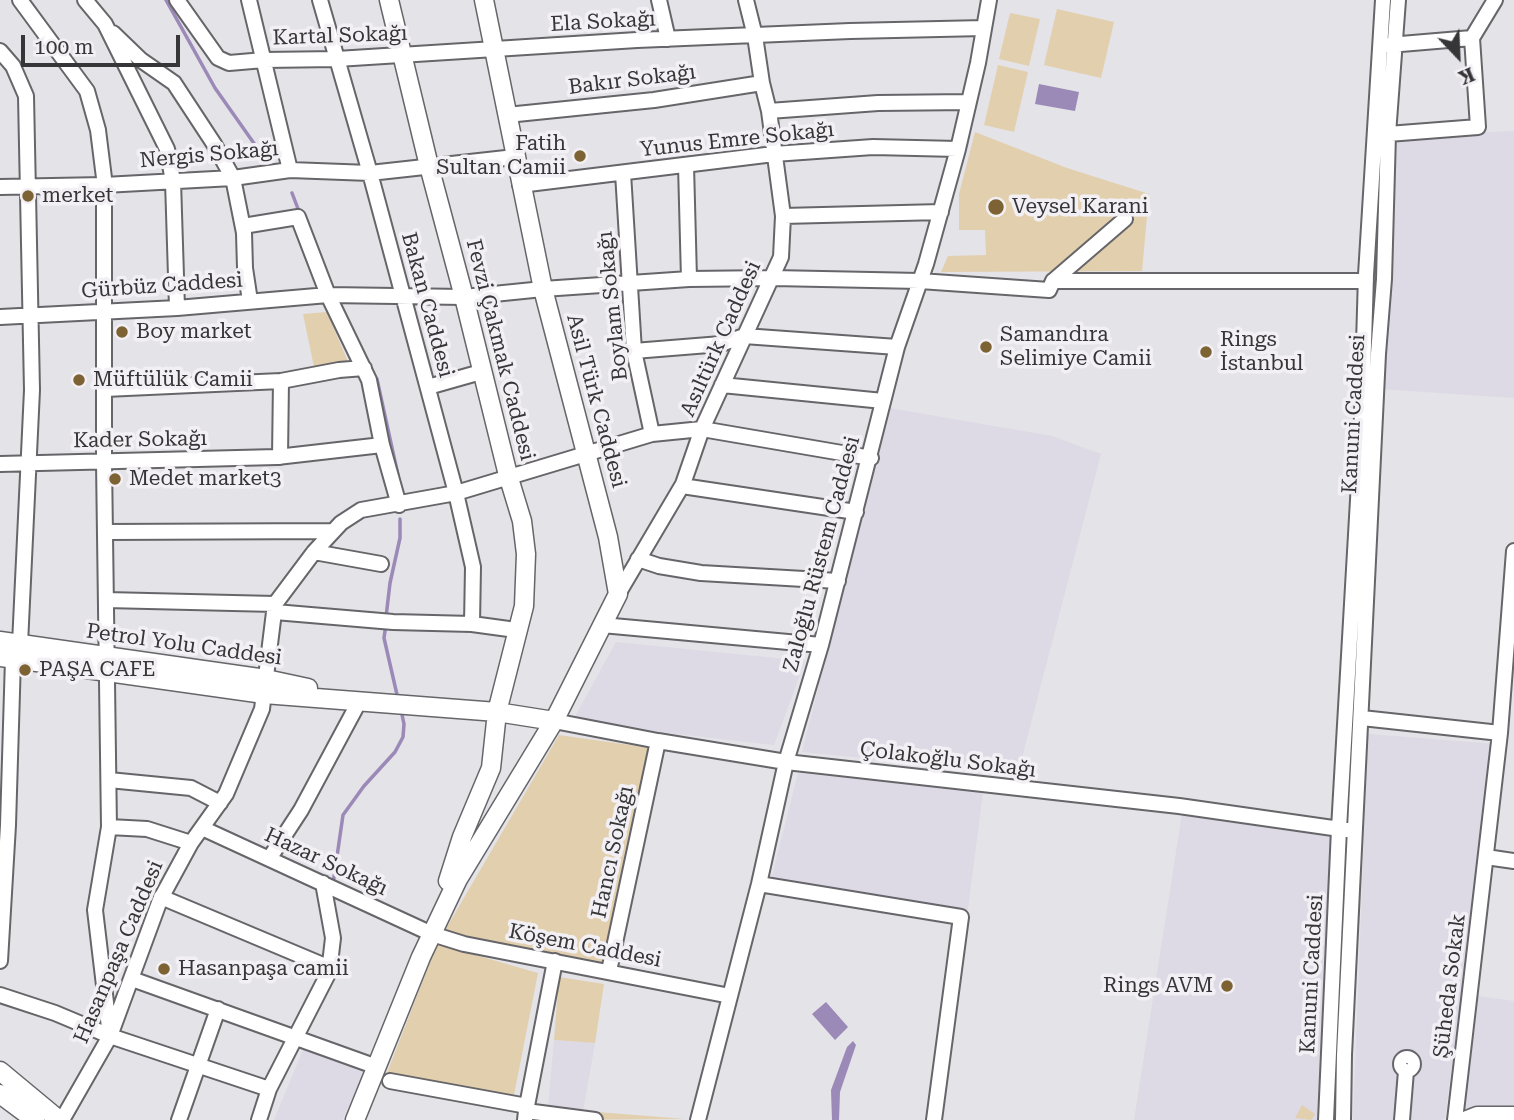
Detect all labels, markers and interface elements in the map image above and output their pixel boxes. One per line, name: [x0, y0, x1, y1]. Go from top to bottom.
street label: Ela Sokağı: [550, 7, 656, 37]
scale bar: [24, 21, 184, 65]
street label: Kartal Sokağı: [272, 21, 408, 51]
north arrow: [1423, 21, 1493, 91]
text: 100 m: [34, 35, 94, 59]
street label: Bakır Sokağı: [567, 60, 697, 100]
text: K: [1455, 62, 1478, 89]
street label: Yunus Emre Sokağı: [639, 117, 835, 163]
place label: Fatih Sultan Camii: [436, 131, 566, 181]
street label: Nergis Sokağı: [138, 136, 280, 174]
marker: Fatih Sultan Camii: [572, 148, 588, 164]
place label: merket: [42, 183, 113, 209]
marker: merket: [20, 188, 36, 204]
place label: Veysel Karani: [1012, 194, 1148, 220]
marker: Veysel Karani: [986, 197, 1006, 217]
street label: Bakan Caddesi: [395, 230, 459, 380]
street label: Boylam Sokağı: [593, 230, 633, 382]
street label: Fevzi Çakmak Caddesi: [460, 237, 540, 463]
street label: Asıltürk Caddesi: [675, 257, 767, 421]
street label: Gürbüz Caddesi: [80, 268, 244, 304]
street label: Asil Türk Caddesi: [561, 311, 631, 491]
place label: Boy market: [136, 319, 252, 345]
place label: Samandıra Selimiye Camii: [1000, 322, 1152, 372]
marker: Boy market: [114, 324, 130, 340]
place label: Rings İstanbul: [1220, 327, 1303, 377]
street label: Kanuni Caddesi: [1337, 334, 1371, 494]
marker: Samandıra Selimiye Camii: [978, 339, 994, 355]
marker: Rings İstanbul: [1198, 344, 1214, 360]
place label: Müftülük Camii: [93, 367, 253, 393]
marker: Müftülük Camii: [71, 372, 87, 388]
street label: Kader Sokağı: [73, 426, 207, 454]
street label: Zaloğlu Rüstem Caddesi: [778, 433, 866, 675]
place label: Medet market3: [129, 466, 282, 492]
marker: Medet market3: [107, 471, 123, 487]
street label: Petrol Yolu Caddesi: [84, 619, 284, 671]
place label: PAŞA CAFE: [39, 657, 155, 683]
marker: PAŞA CAFE: [17, 662, 33, 678]
street label: Çolakoğlu Sokağı: [859, 737, 1037, 783]
street label: Hancı Sokağı: [587, 783, 639, 921]
street label: Hazar Sokağı: [261, 823, 391, 901]
street label: Hasanpaşa Caddesi: [69, 857, 169, 1047]
street label: Kanuni Caddesi: [1295, 894, 1329, 1054]
street label: Şüheda Sokak: [1429, 912, 1471, 1060]
street label: Köşem Caddesi: [507, 919, 663, 973]
place label: Hasanpaşa camii: [178, 956, 349, 982]
marker: Hasanpaşa camii: [156, 961, 172, 977]
place label: Rings AVM: [1103, 973, 1213, 999]
marker: Rings AVM: [1219, 978, 1235, 994]

